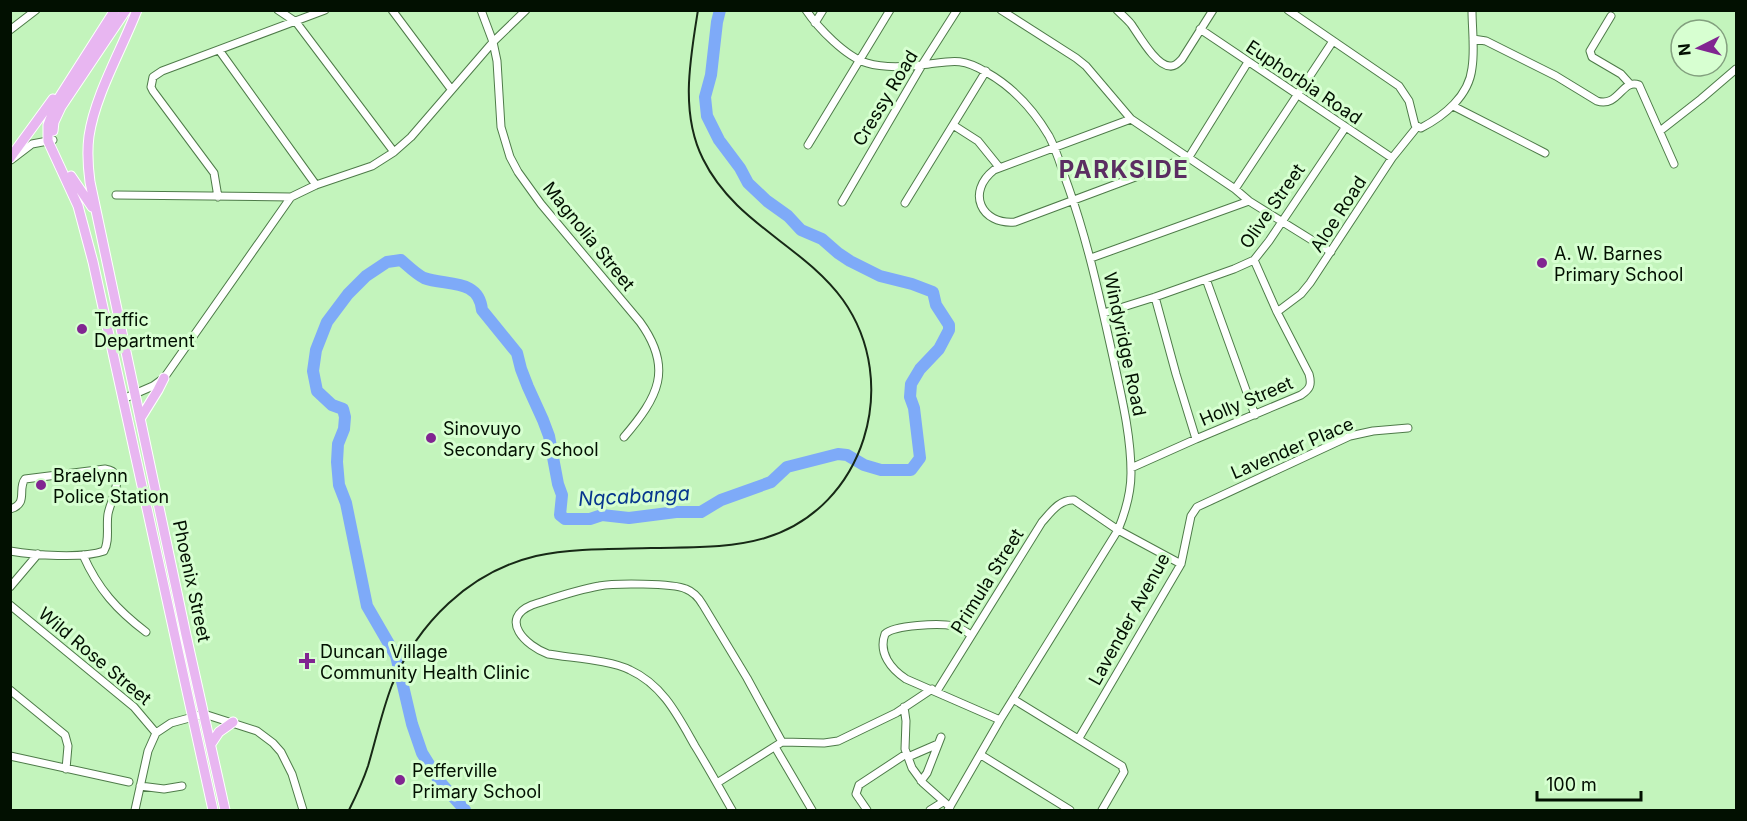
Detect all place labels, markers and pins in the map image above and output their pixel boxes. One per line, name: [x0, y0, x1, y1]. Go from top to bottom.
place label: A. W. Barnes Primary School: [1554, 243, 1683, 285]
marker: A. W. Barnes Primary School: [1535, 256, 1549, 270]
place label: Traffic Department: [94, 309, 195, 351]
marker: Traffic Department: [75, 322, 89, 336]
place label: Sinovuyo Secondary School: [443, 418, 599, 460]
marker: Sinovuyo Secondary School: [424, 431, 438, 445]
place label: Braelynn Police Station: [53, 465, 169, 507]
marker: Braelynn Police Station: [34, 478, 48, 492]
place label: Duncan Village Community Health Clinic: [320, 641, 530, 683]
marker: Duncan Village Community Health Clinic: [298, 652, 316, 670]
place label: Pefferville Primary School: [412, 760, 541, 802]
marker: Pefferville Primary School: [393, 773, 407, 787]

